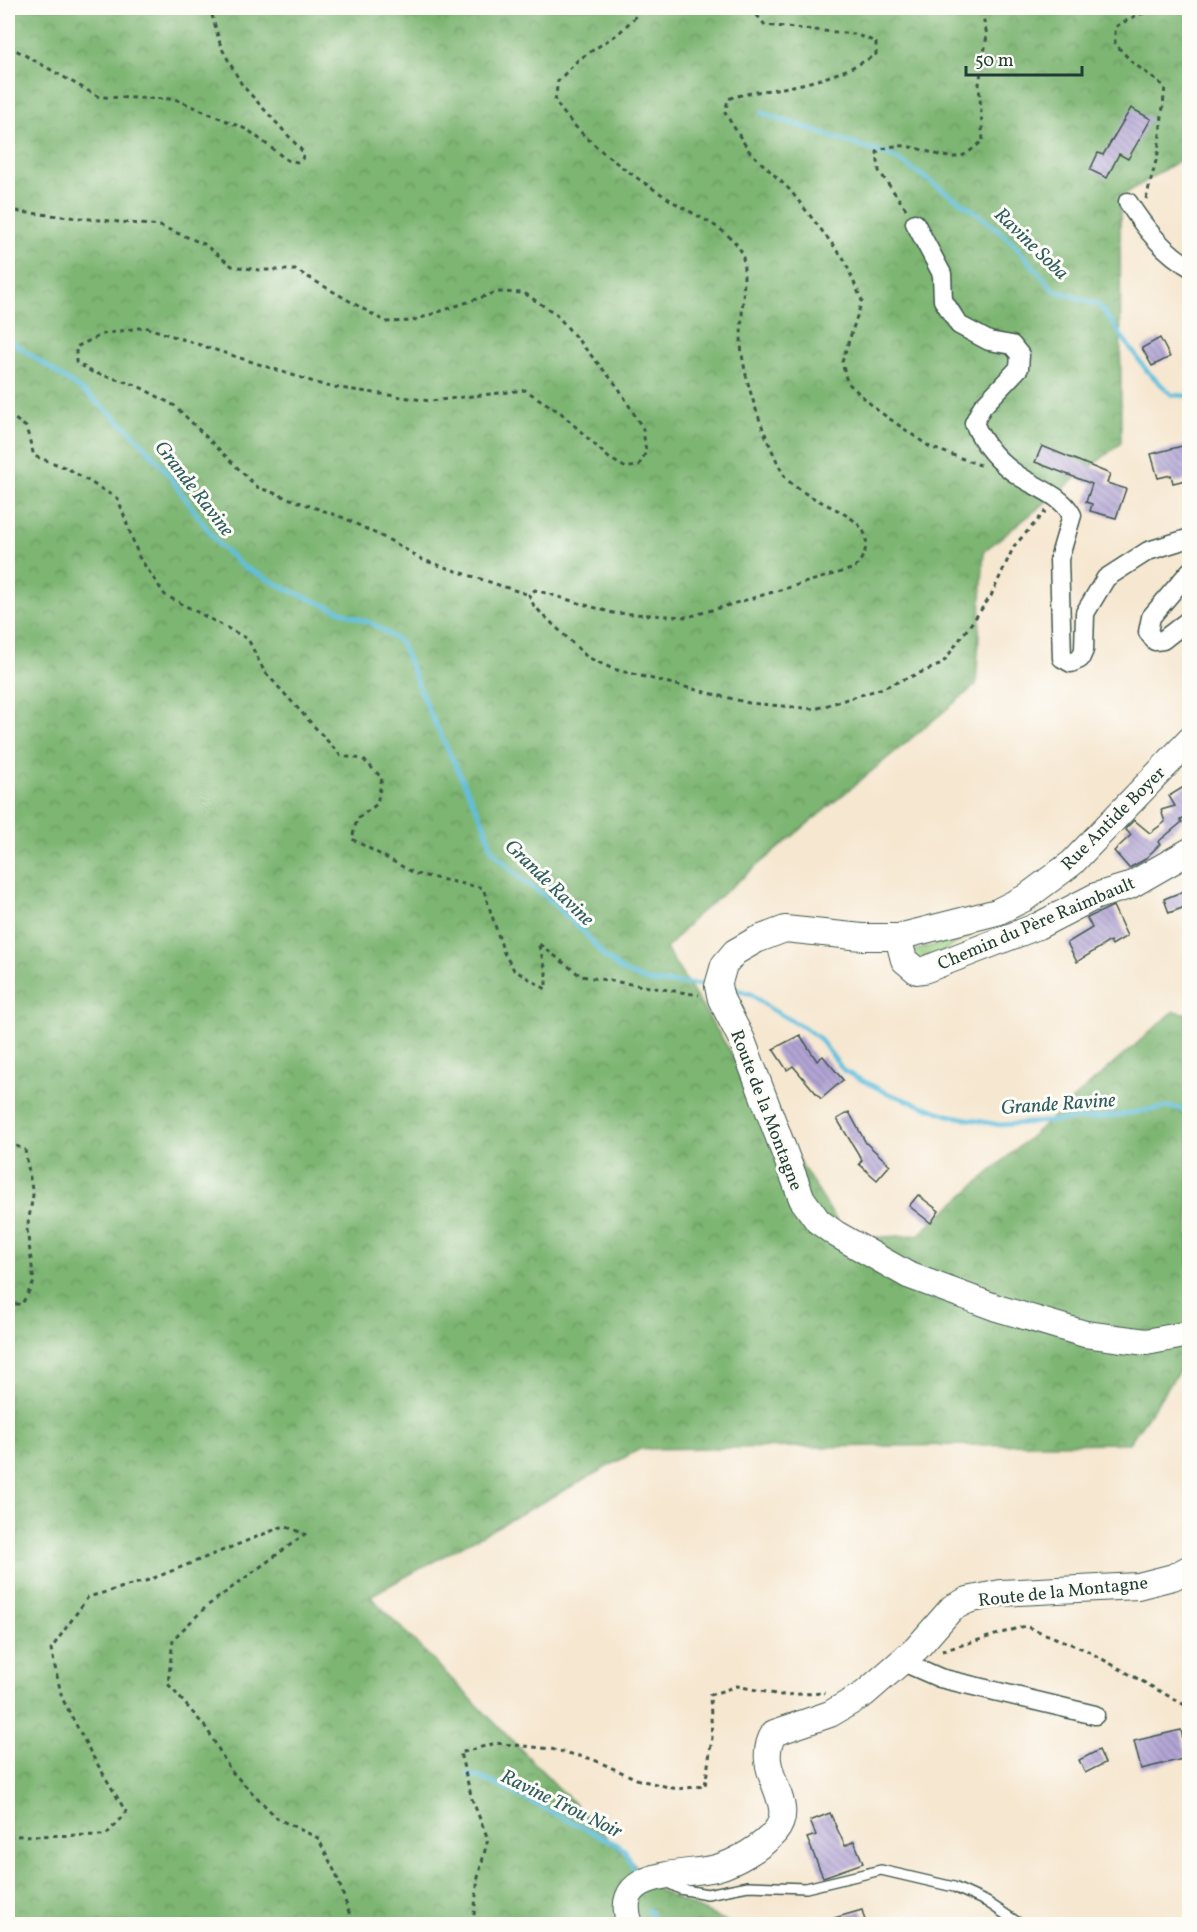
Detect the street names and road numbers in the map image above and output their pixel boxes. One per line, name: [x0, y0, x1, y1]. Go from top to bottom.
street label: Rue Antide Boyer: [1056, 761, 1172, 877]
street label: Chemin du Père Raimbault: [934, 871, 1139, 977]
street label: Route de la Montagne: [723, 1026, 808, 1195]
street label: Route de la Montagne: [977, 1571, 1149, 1614]

